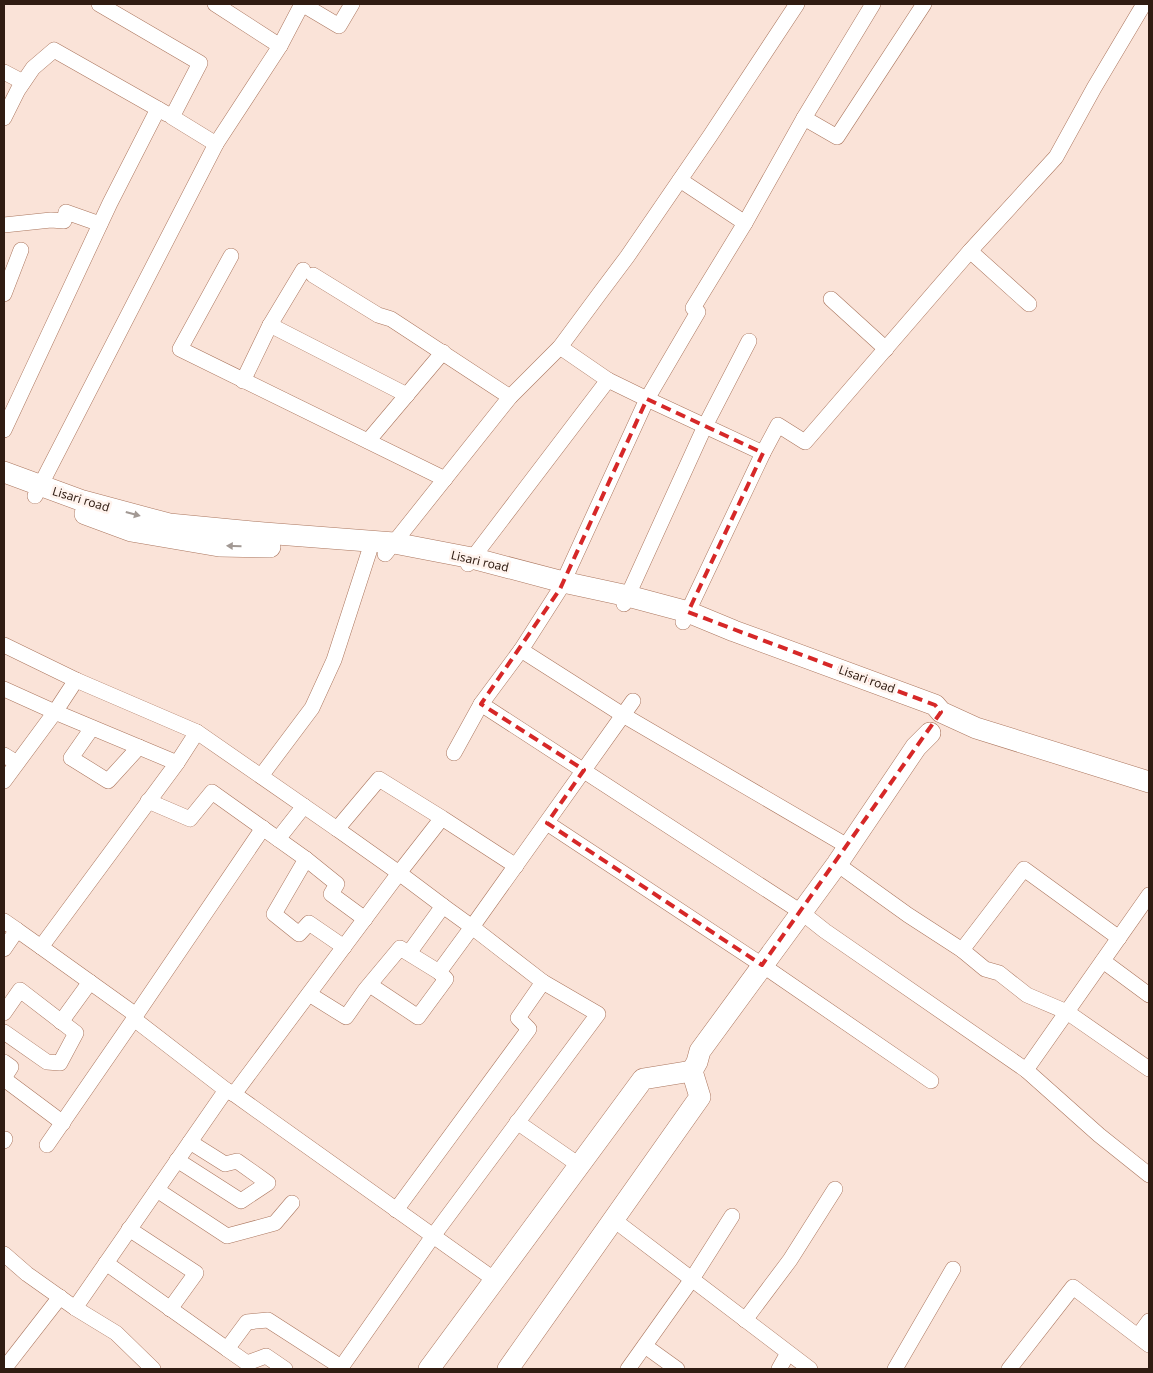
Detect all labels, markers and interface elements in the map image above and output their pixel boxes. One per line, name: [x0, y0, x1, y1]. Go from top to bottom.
street label: Lisari road: [50, 482, 112, 516]
one-way arrow: [126, 511, 141, 519]
one-way arrow: [226, 542, 242, 550]
street label: Lisari road: [449, 546, 511, 576]
street label: Lisari road: [836, 661, 898, 697]

